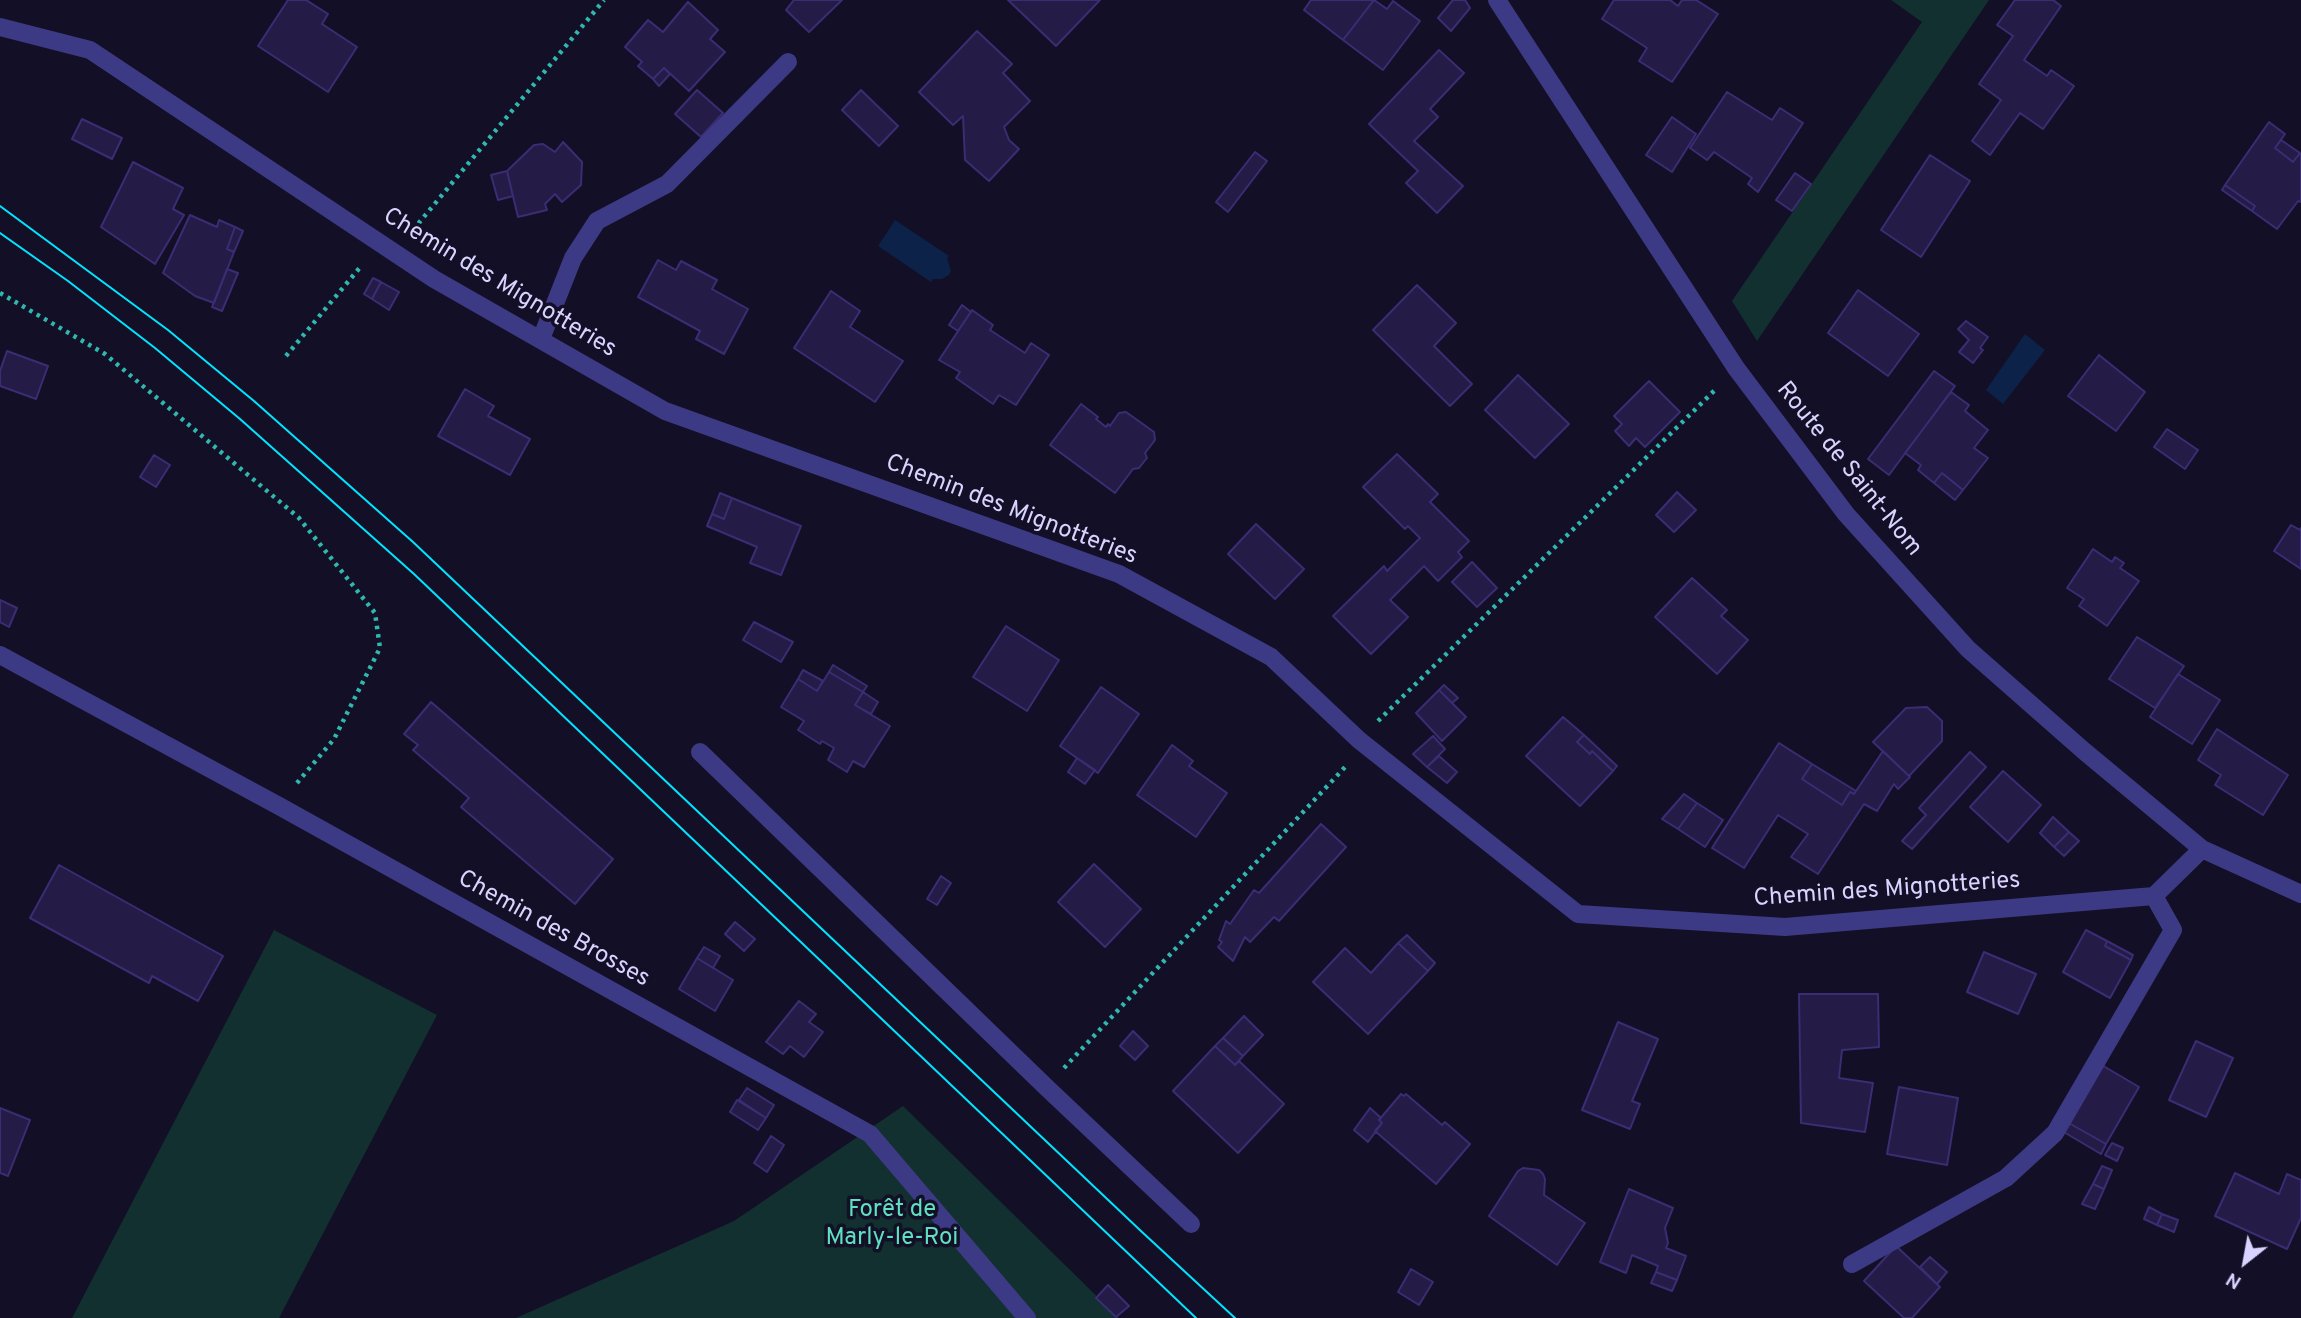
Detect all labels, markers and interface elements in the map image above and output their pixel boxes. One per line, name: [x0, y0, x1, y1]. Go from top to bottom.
street label: Chemin des Mignotteries: [377, 203, 621, 365]
street label: Route de Saint-Nom: [1769, 377, 1927, 563]
street label: Chemin des Mignotteries: [881, 450, 1141, 572]
street label: Chemin des Brosses: [452, 865, 654, 995]
street label: Chemin des Mignotteries: [1753, 867, 2021, 915]
park label: Forêt de Marly-le-Roi: [826, 1197, 958, 1253]
north arrow: [2210, 1227, 2280, 1297]
text: N: [2222, 1266, 2246, 1294]

